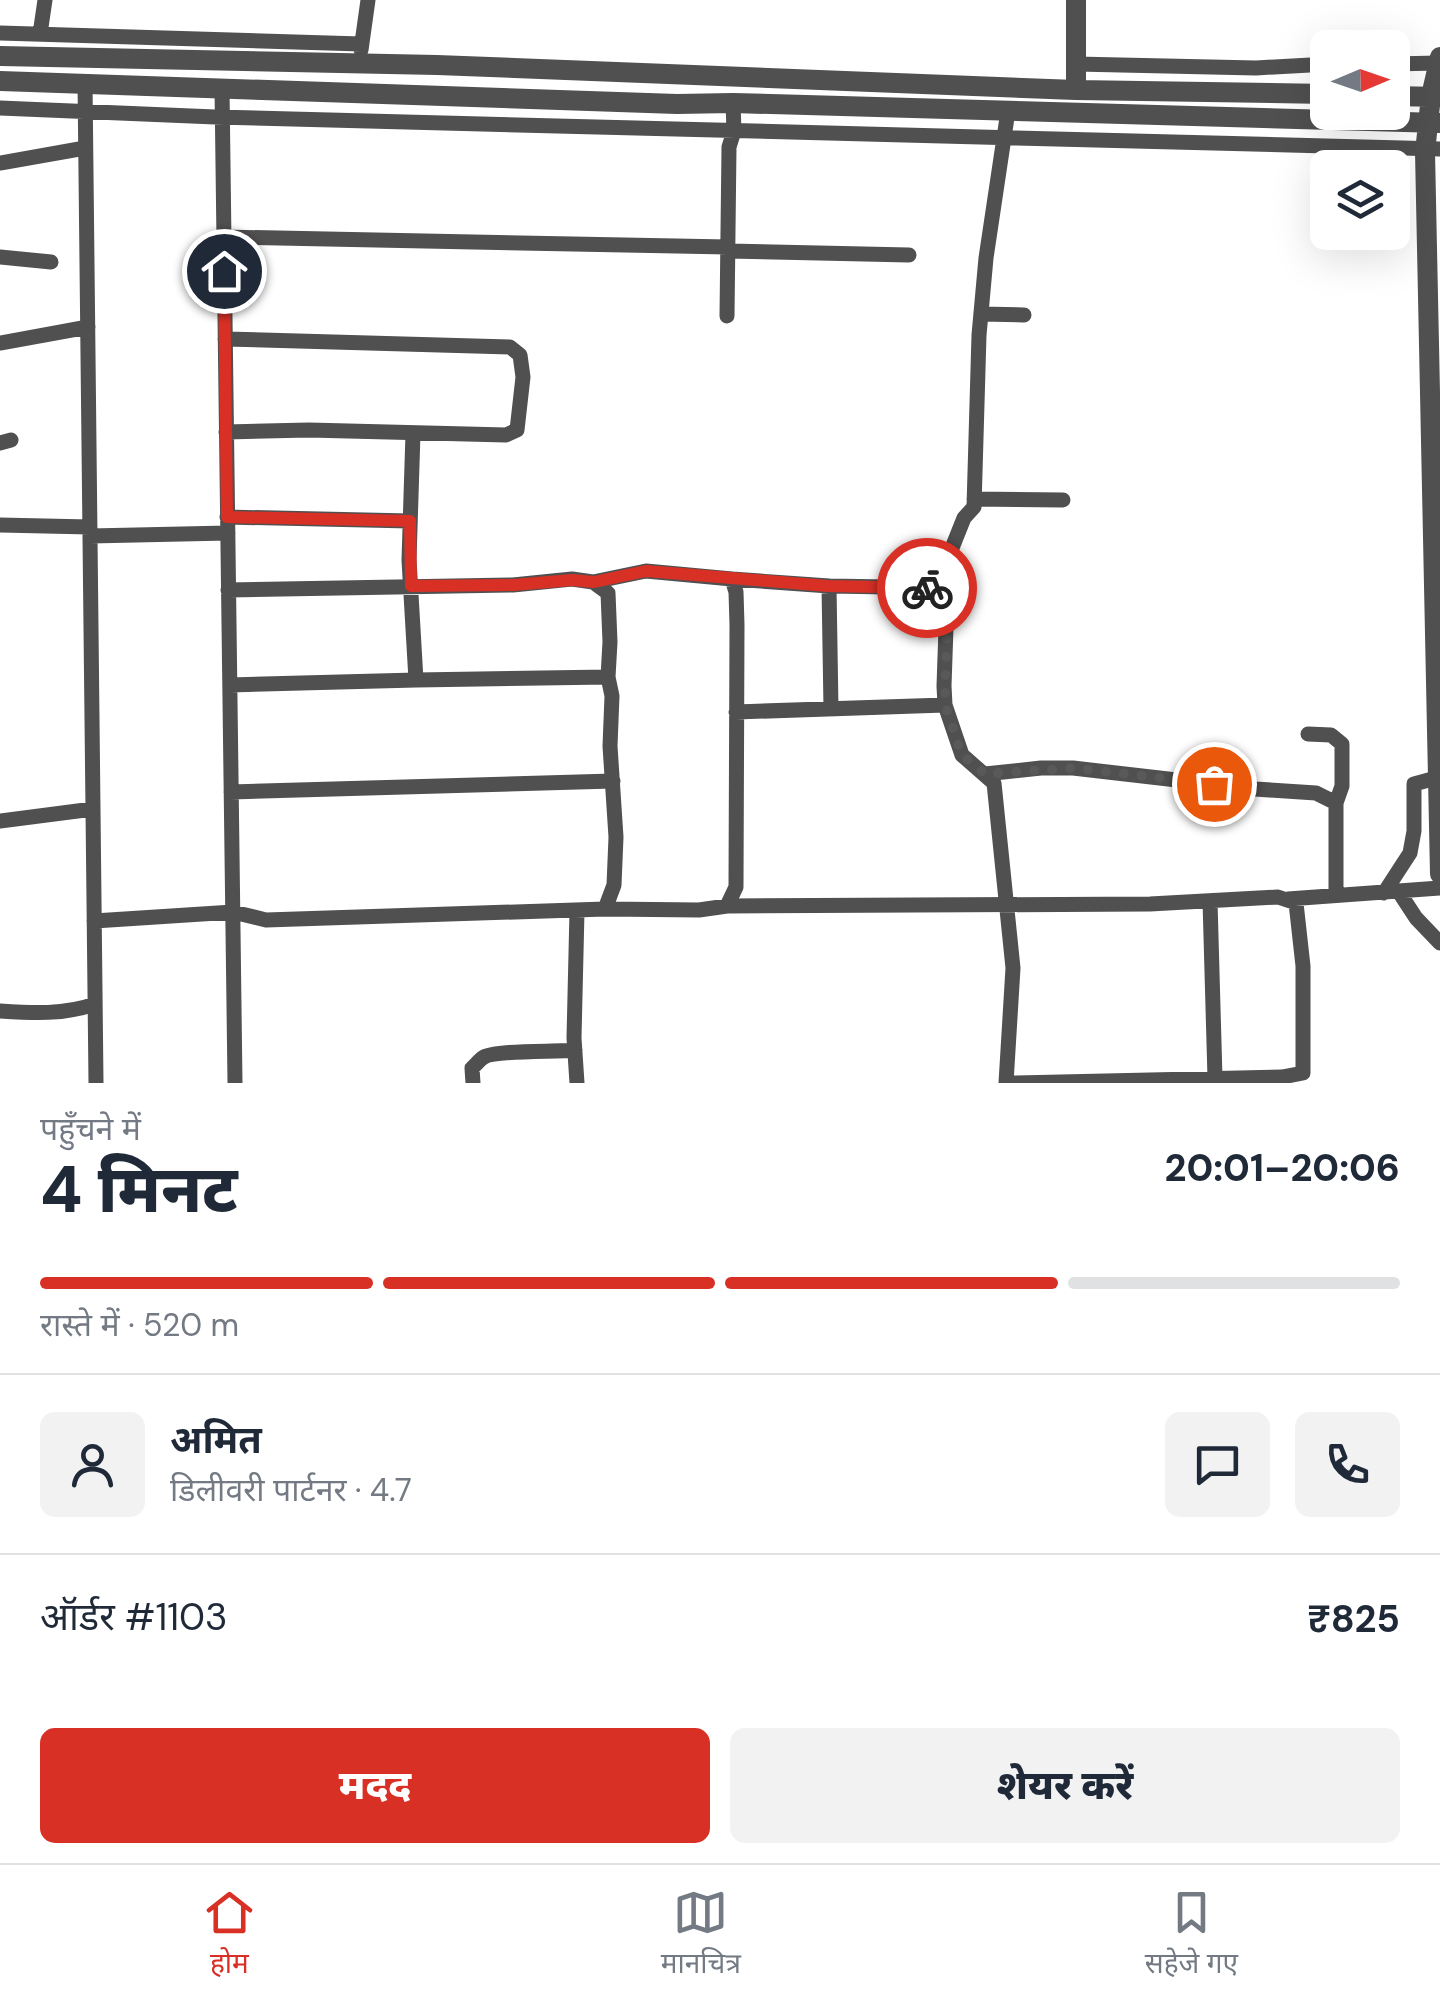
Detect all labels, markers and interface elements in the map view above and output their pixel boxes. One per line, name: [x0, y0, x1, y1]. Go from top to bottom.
north arrow: [1310, 30, 1410, 130]
map controls: [1310, 30, 1410, 250]
button: layers: [1310, 150, 1410, 250]
pin: [182, 229, 267, 314]
icon: home: [197, 244, 252, 299]
courier: [877, 538, 977, 638]
icon: bike: [900, 561, 955, 616]
pin: [1172, 742, 1257, 827]
icon: bag: [1187, 757, 1242, 812]
text: पहुँचने में: [40, 1108, 141, 1150]
text: 20:01–20:06: [1165, 1143, 1400, 1193]
text: 4 मिनट: [40, 1148, 238, 1232]
text: रास्ते में · 520 m: [40, 1304, 239, 1346]
button: person: [40, 1412, 145, 1517]
button: chat: [1165, 1412, 1270, 1517]
button: phone: [1295, 1412, 1400, 1517]
text: अमित: [170, 1415, 262, 1465]
text: डिलीवरी पार्टनर · 4.7: [170, 1469, 412, 1511]
text: ऑर्डर #1103: [40, 1592, 228, 1642]
text: ₹825: [1307, 1594, 1400, 1644]
button: मदद: [40, 1728, 710, 1843]
button: शेयर करें: [730, 1728, 1400, 1843]
tab: होम: [202, 1885, 257, 1984]
tab: मानचित्र: [661, 1885, 741, 1984]
tab: सहेजे गए: [1145, 1885, 1238, 1984]

